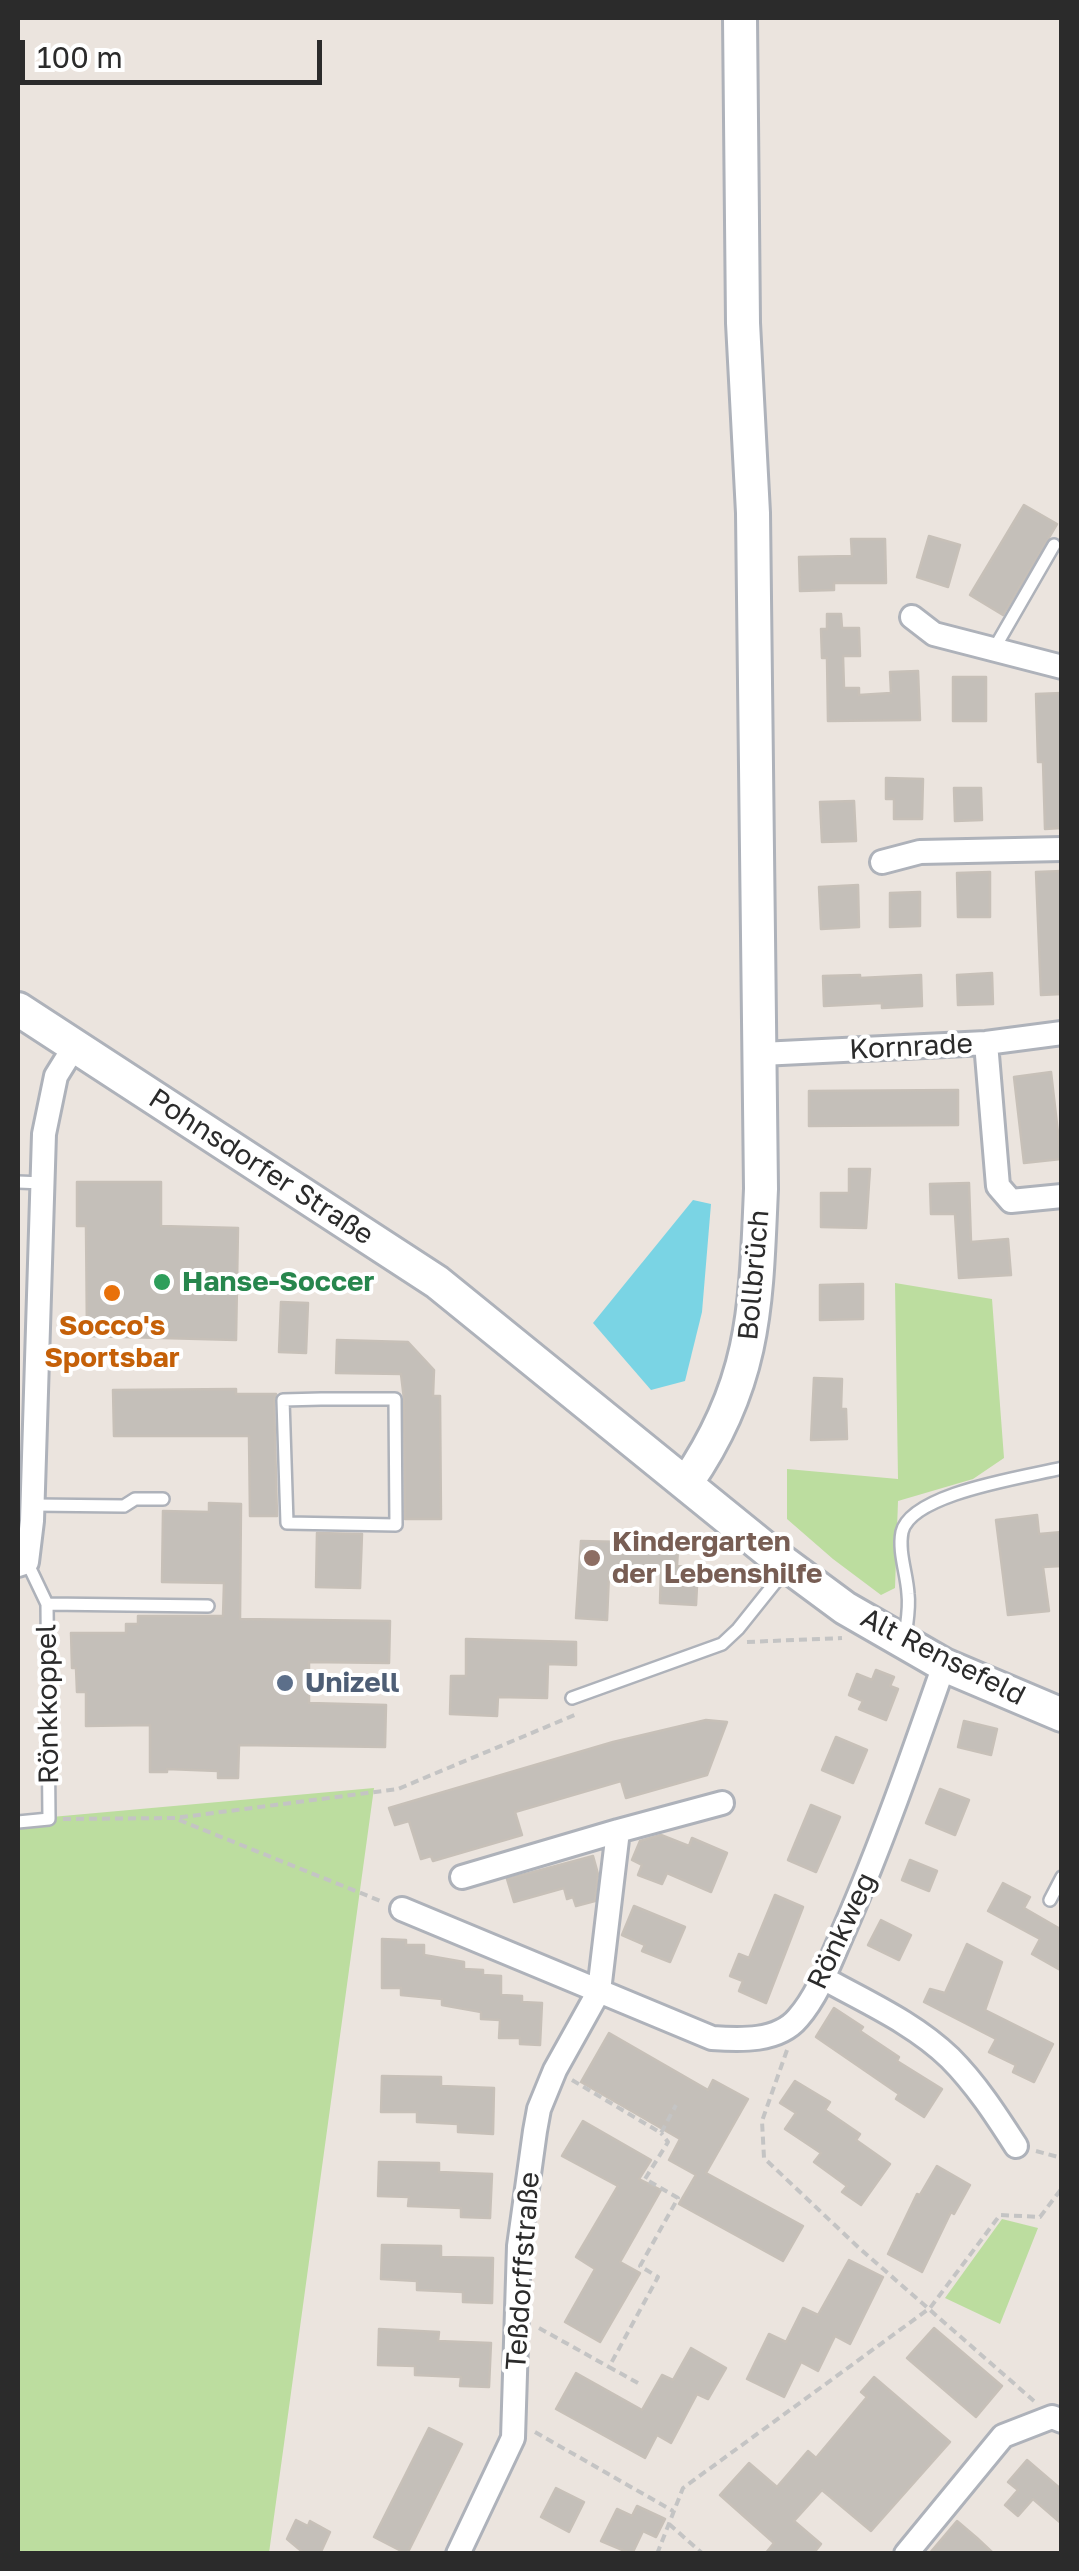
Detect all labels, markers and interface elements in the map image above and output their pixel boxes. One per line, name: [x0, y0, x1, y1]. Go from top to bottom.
scale bar: [25, 20, 328, 82]
text: 100 m: [37, 39, 123, 75]
street label: Kornrade: [848, 1027, 974, 1067]
street label: Pohnsdorfer Straße: [142, 1082, 380, 1252]
street label: Bollbrüch: [732, 1208, 776, 1342]
place label: Hanse-Soccer: [182, 1265, 374, 1299]
marker: Hanse-Soccer: [151, 1271, 173, 1293]
marker: Socco's Sportsbar: [101, 1282, 123, 1304]
place label: Socco's Sportsbar: [44, 1309, 180, 1375]
place label: Kindergarten der Lebenshilfe: [612, 1525, 823, 1591]
marker: Kindergarten der Lebenshilfe: [581, 1547, 603, 1569]
street label: Alt Rensefeld: [855, 1601, 1031, 1713]
street label: Rönkkoppel: [30, 1624, 66, 1784]
place label: Unizell: [305, 1666, 399, 1700]
marker: Unizell: [274, 1672, 296, 1694]
street label: Rönkweg: [800, 1867, 884, 1995]
street label: Teßdorffstraße: [499, 2171, 547, 2371]

